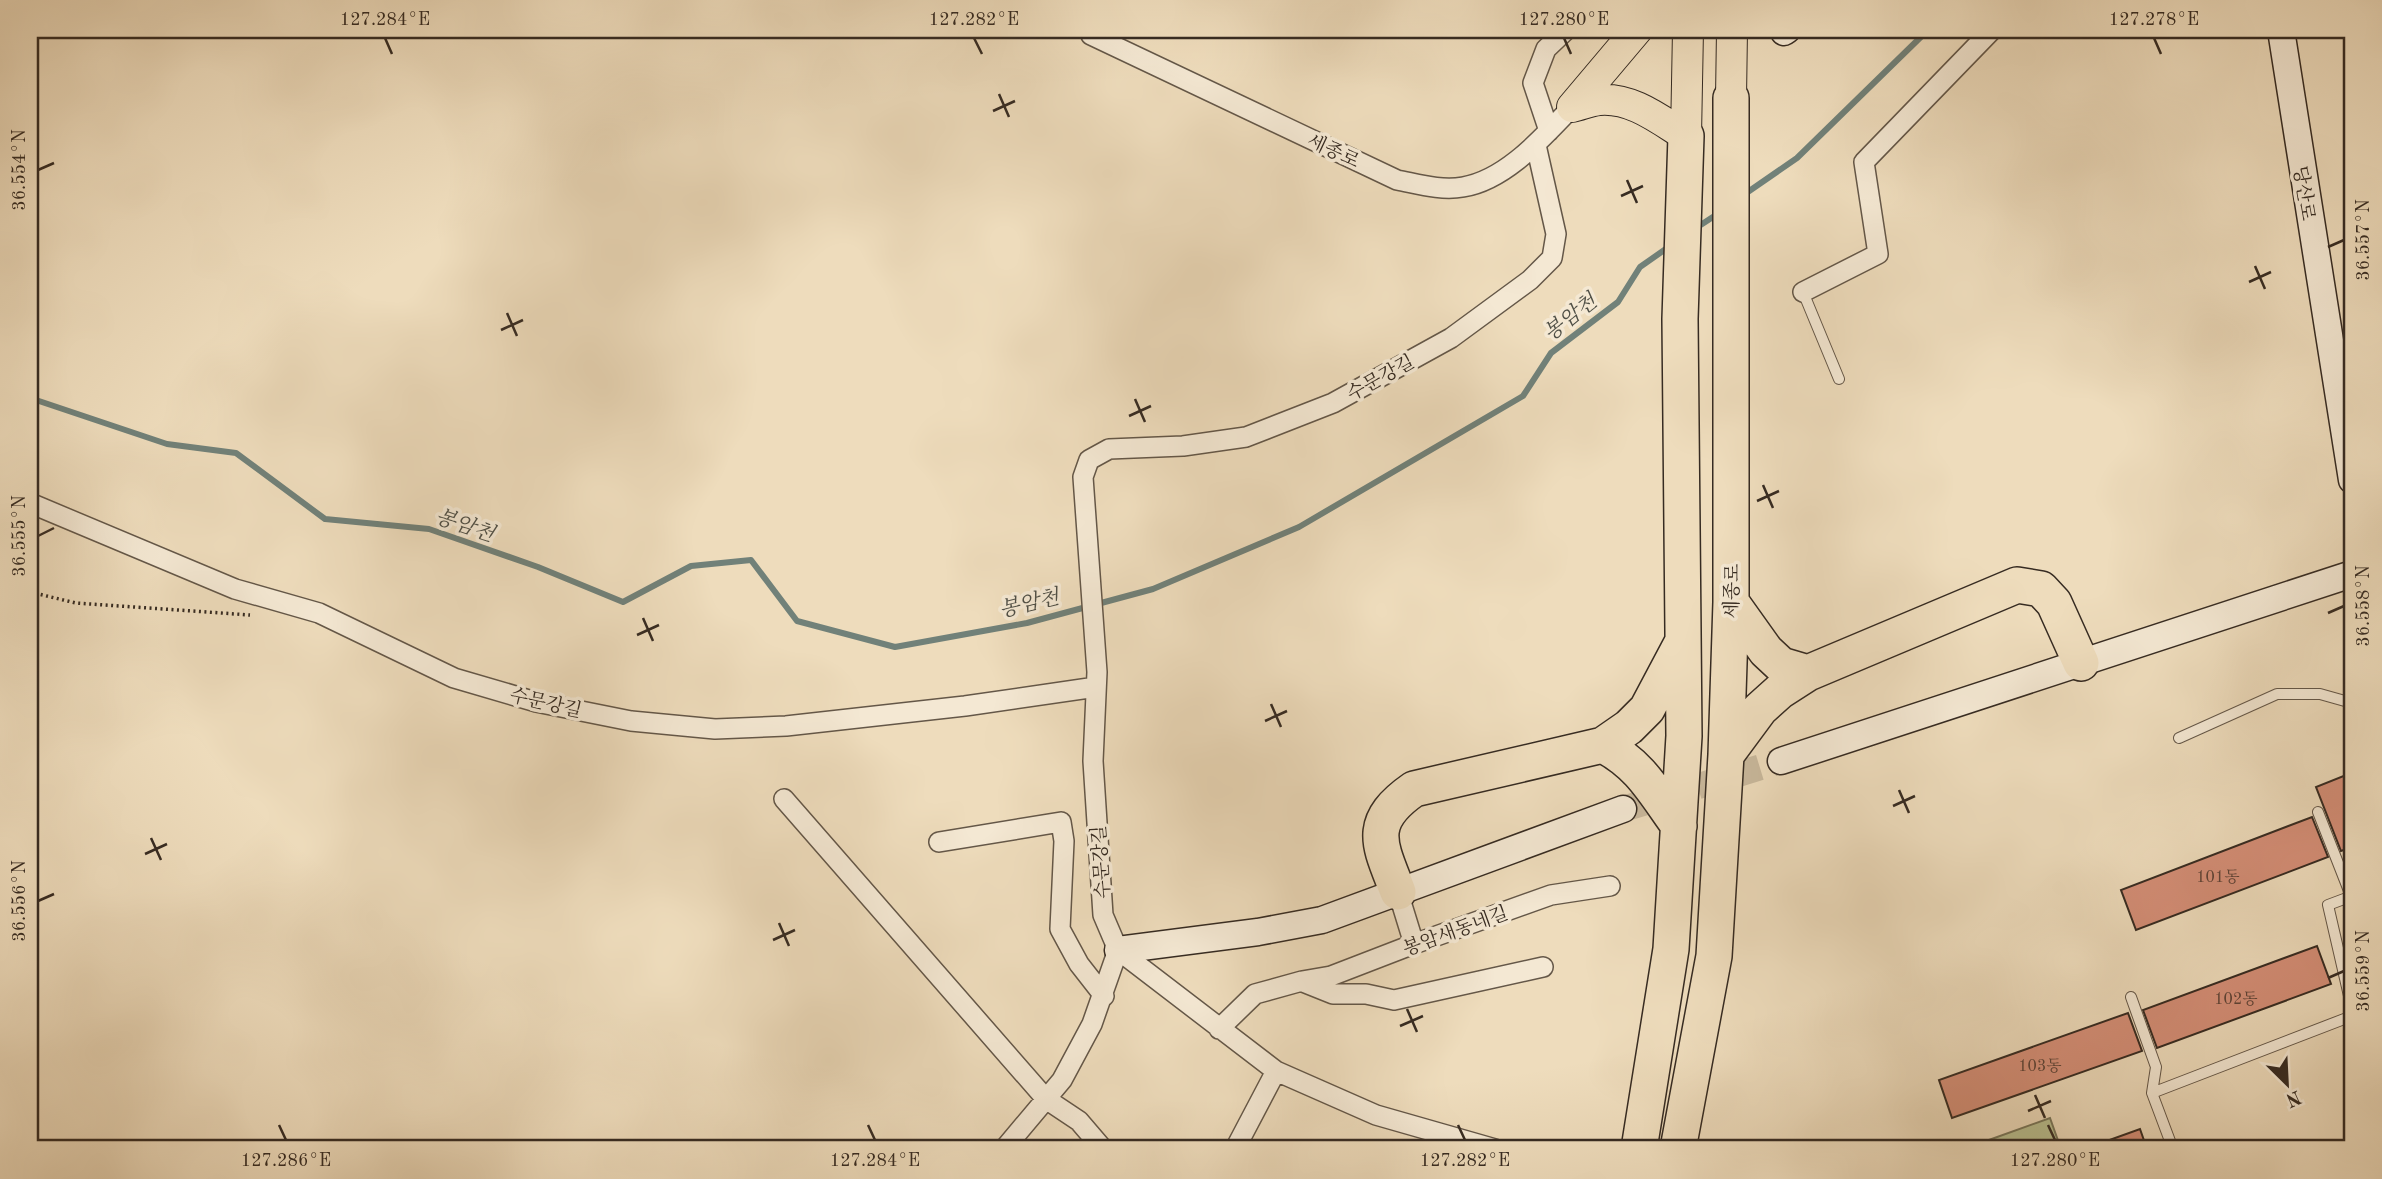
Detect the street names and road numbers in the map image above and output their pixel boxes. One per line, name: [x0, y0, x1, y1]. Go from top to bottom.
street label: 세종로: [1304, 130, 1363, 173]
street label: 당산로: [2289, 164, 2318, 222]
street label: 수문강길: [1344, 351, 1418, 405]
street label: 세종로: [1722, 563, 1743, 619]
street label: 수문강길: [508, 685, 584, 722]
street label: 수문강길: [1088, 825, 1115, 899]
street label: 봉암새동네길: [1400, 902, 1511, 960]

